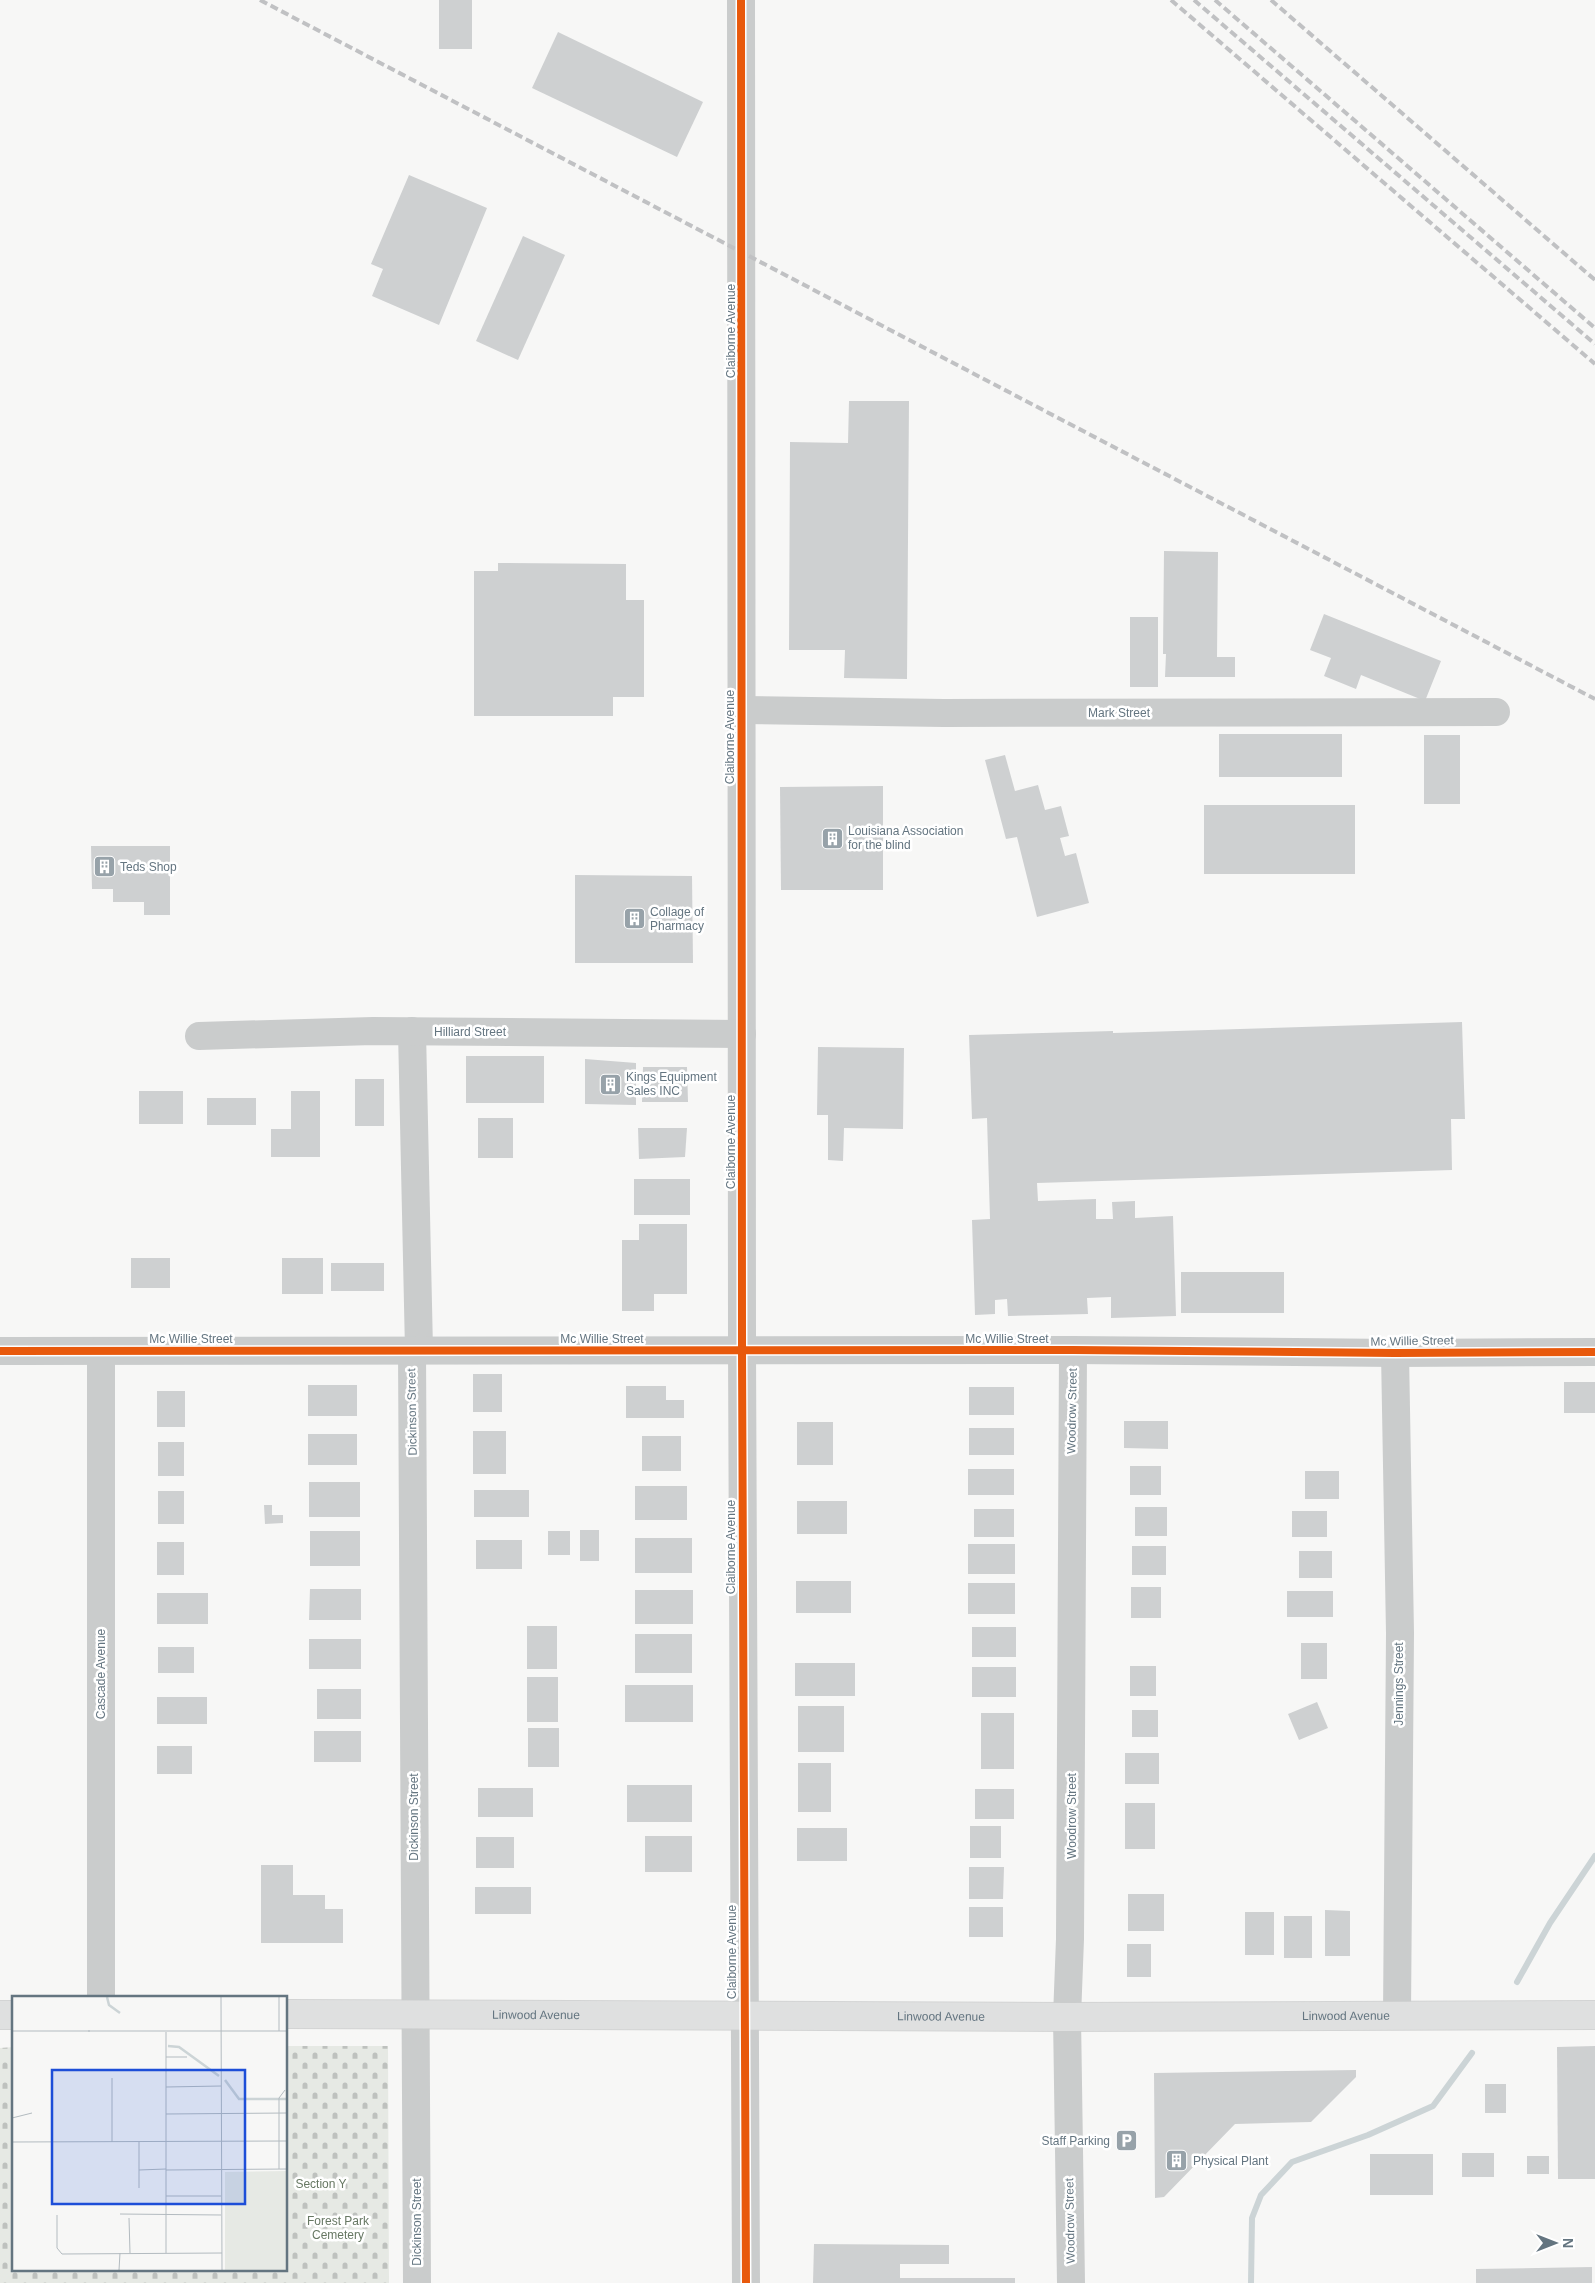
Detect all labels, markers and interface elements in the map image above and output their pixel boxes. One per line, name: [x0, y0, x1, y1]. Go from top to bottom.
street label: Claiborne Avenue: [724, 283, 738, 378]
street label: Claiborne Avenue: [723, 689, 737, 784]
street label: Mark Street: [1088, 706, 1151, 720]
place label: Louisiana Association for the blind: [848, 824, 963, 852]
building icon: Louisiana Association for the blind: [820, 826, 844, 850]
building icon: Teds Shop: [92, 855, 116, 879]
place label: Teds Shop: [120, 860, 177, 874]
place label: Collage of Pharmacy: [650, 905, 705, 933]
building icon: Collage of Pharmacy: [622, 907, 646, 931]
street label: Hilliard Street: [434, 1025, 507, 1039]
place label: Kings Equipment Sales INC: [626, 1070, 717, 1098]
building icon: Kings Equipment Sales INC: [598, 1072, 622, 1096]
street label: Claiborne Avenue: [724, 1094, 738, 1189]
street label: Mc Willie Street: [149, 1332, 233, 1346]
street label: Mc Willie Street: [560, 1332, 644, 1346]
street label: Mc Willie Street: [965, 1332, 1049, 1346]
street label: Mc Willie Street: [1370, 1333, 1454, 1349]
street label: Woodrow Street: [1064, 1367, 1080, 1454]
street label: Dickinson Street: [404, 1368, 420, 1456]
street label: Claiborne Avenue: [724, 1499, 738, 1594]
street label: Cascade Avenue: [94, 1628, 108, 1719]
street label: Jennings Street: [1392, 1642, 1406, 1726]
street label: Woodrow Street: [1065, 1772, 1079, 1859]
street label: Dickinson Street: [407, 1773, 421, 1861]
street label: Claiborne Avenue: [725, 1904, 739, 1999]
inset map: [12, 1996, 288, 2270]
street label: Linwood Avenue: [492, 2008, 580, 2022]
street label: Linwood Avenue: [897, 2009, 985, 2024]
street label: Linwood Avenue: [1302, 2009, 1390, 2023]
parking icon: Staff Parking: [1114, 2129, 1138, 2153]
place label: Staff Parking: [1042, 2134, 1110, 2148]
building icon: Physical Plant: [1165, 2149, 1189, 2173]
place label: Physical Plant: [1193, 2154, 1269, 2168]
park label: Section Y: [295, 2177, 347, 2191]
street label: Woodrow Street: [1062, 2177, 1078, 2264]
street label: Dickinson Street: [410, 2178, 424, 2266]
park label: Forest Park Cemetery: [307, 2214, 370, 2242]
north arrow: [1530, 2218, 1580, 2268]
text: N: [1560, 2238, 1576, 2248]

